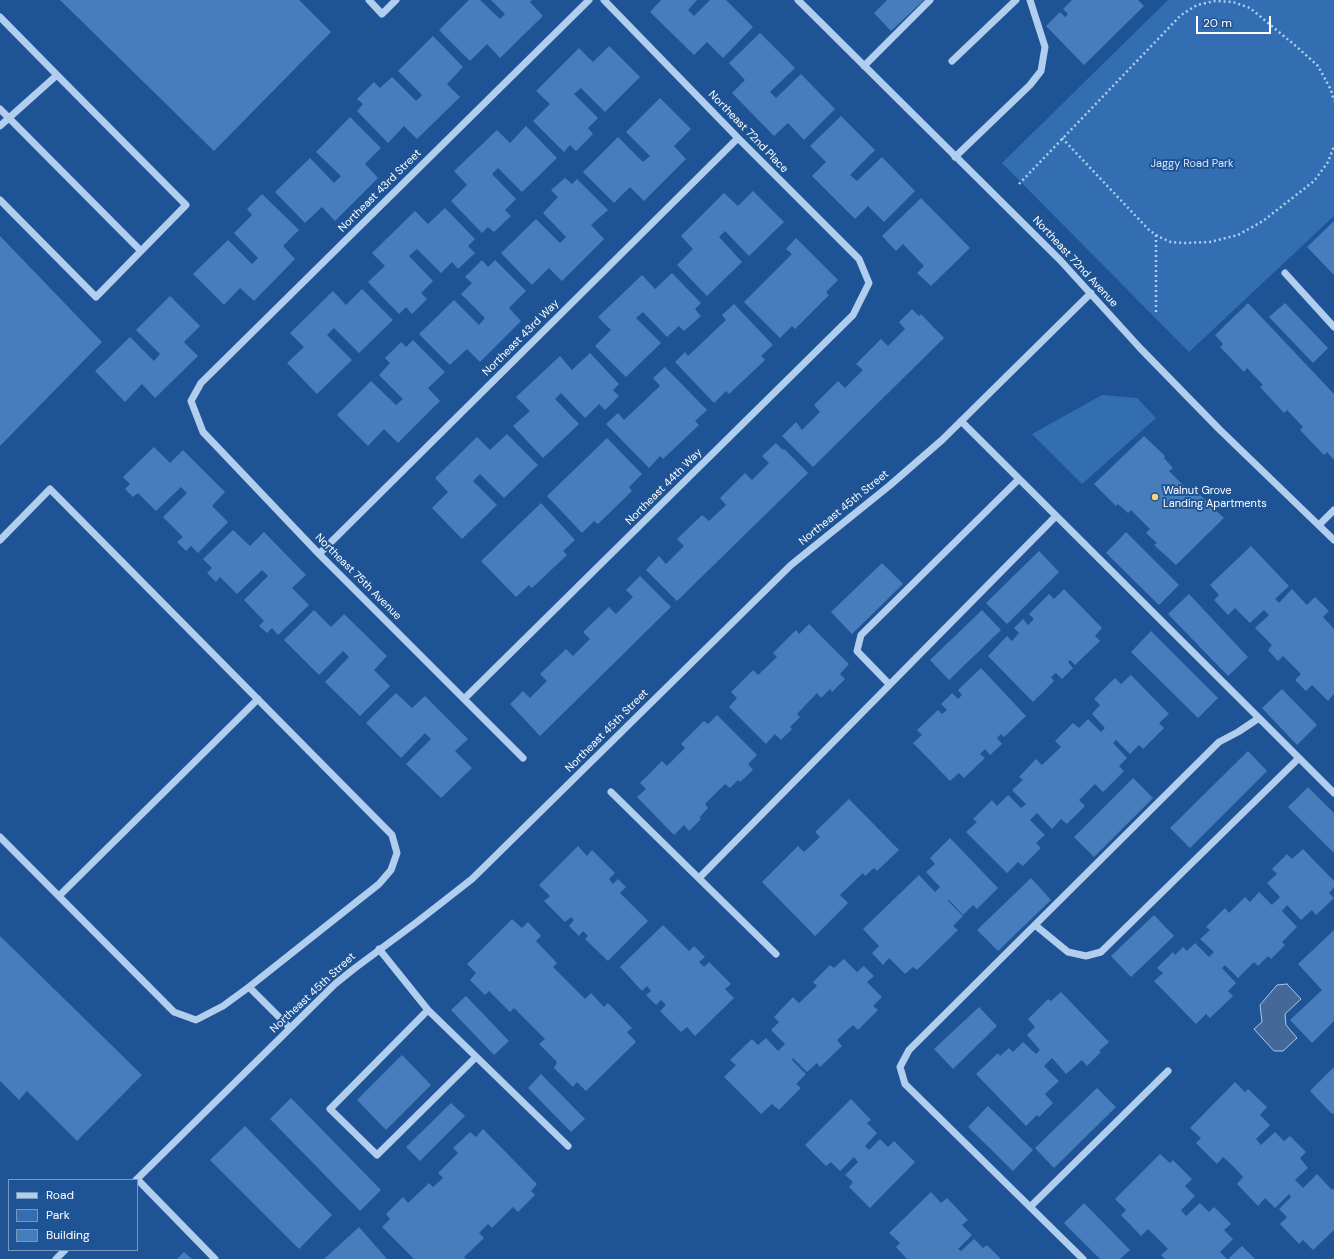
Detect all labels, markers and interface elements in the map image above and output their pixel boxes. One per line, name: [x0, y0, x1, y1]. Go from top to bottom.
scale bar: [1198, 8, 1273, 34]
text: 20 m: [1203, 15, 1232, 31]
street label: Northeast 72nd Place: [705, 88, 791, 176]
street label: Northeast 43rd Street: [336, 147, 424, 235]
park label: Jaggy Road Park: [1150, 157, 1234, 171]
street label: Northeast 72nd Avenue: [1030, 214, 1120, 310]
street label: Northeast 43rd Way: [480, 297, 562, 379]
street label: Northeast 44th Way: [623, 446, 705, 528]
street label: Northeast 45th Street: [796, 468, 892, 548]
place label: Walnut Grove Landing Apartments: [1163, 484, 1267, 510]
marker: Walnut Grove Landing Apartments: [1150, 492, 1160, 502]
street label: Northeast 75th Avenue: [312, 531, 404, 623]
street label: Northeast 45th Street: [563, 687, 651, 775]
street label: Northeast 45th Street: [268, 950, 358, 1036]
legend: [8, 1179, 138, 1251]
text: Road: [46, 1187, 74, 1203]
text: Park: [46, 1207, 70, 1223]
text: Building: [46, 1227, 90, 1243]

